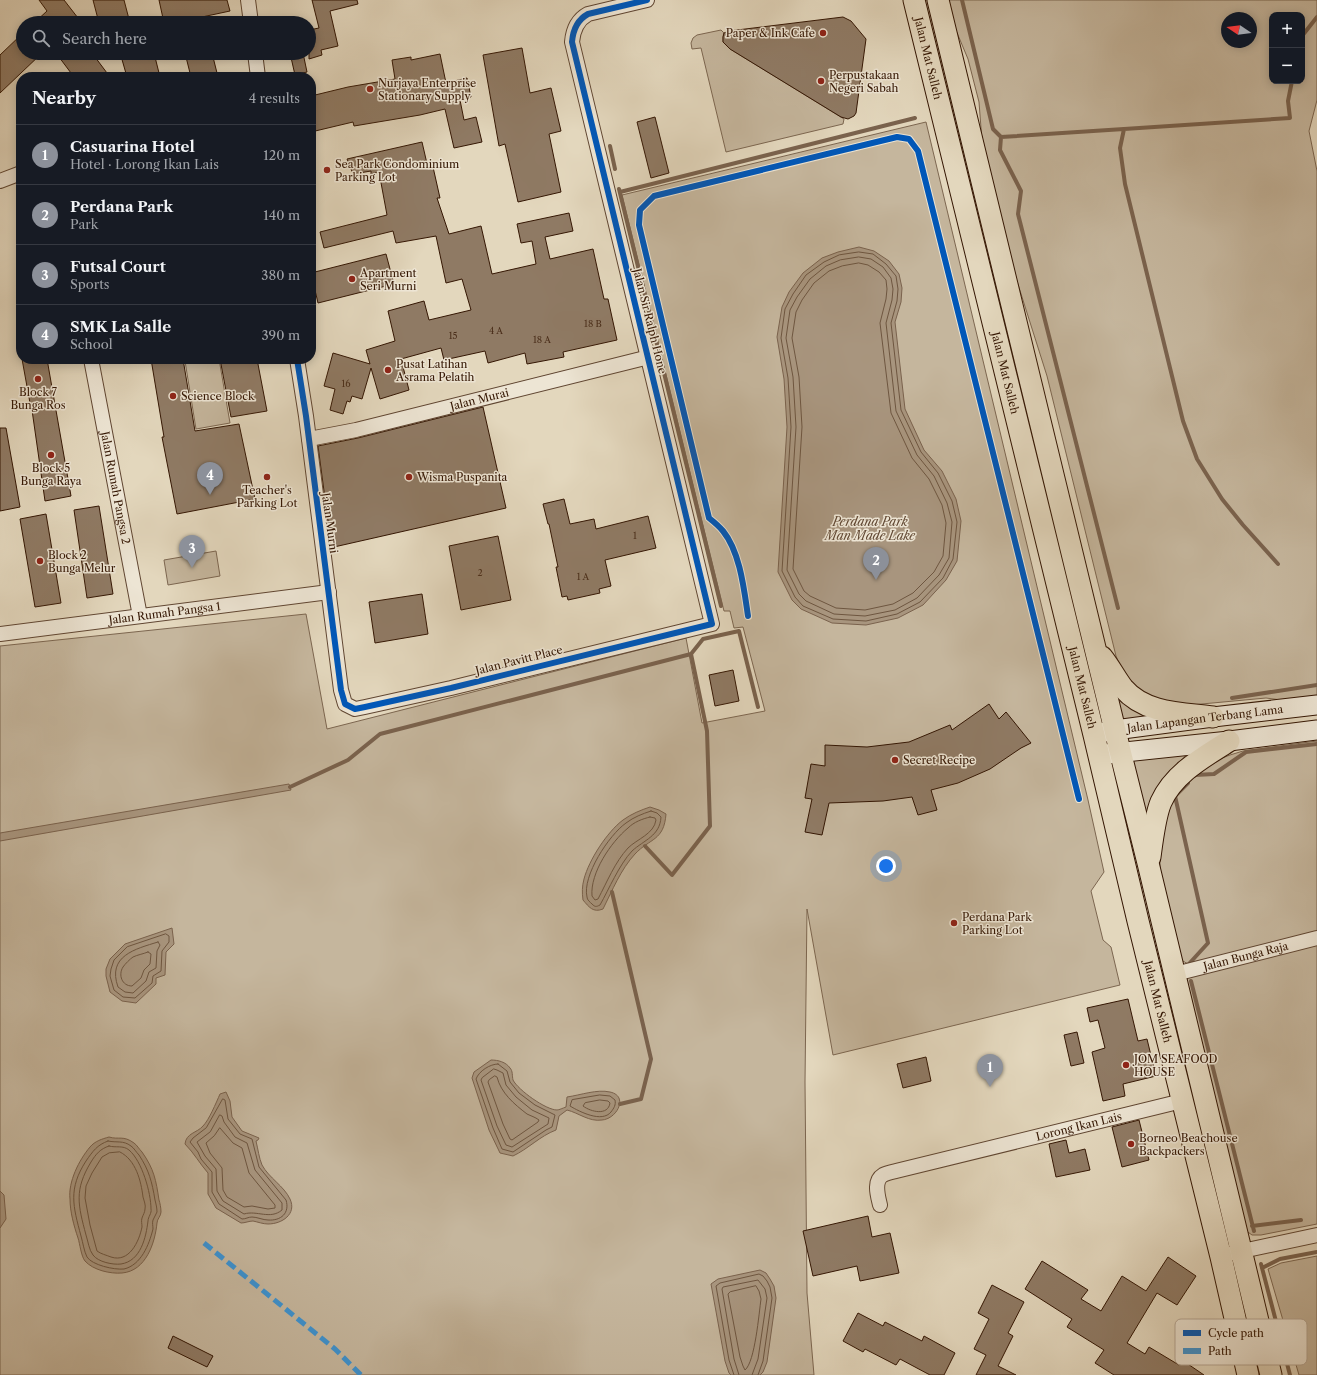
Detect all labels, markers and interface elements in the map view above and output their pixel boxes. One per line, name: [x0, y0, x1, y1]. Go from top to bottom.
north arrow: [1221, 12, 1257, 48]
map controls: [1269, 12, 1305, 84]
button: +: [1269, 12, 1305, 48]
street label: Jalan Mat Salleh: [911, 14, 945, 101]
search box: [16, 16, 316, 60]
place label: Paper & Ink Cafe: [726, 26, 815, 40]
icon: search: [30, 27, 52, 49]
marker: Paper & Ink Cafe: [818, 28, 828, 38]
text: Search here: [62, 29, 147, 48]
button: −: [1269, 48, 1305, 84]
place label: Perpustakaan Negeri Sabah: [829, 68, 899, 95]
place label: Nurjaya Enterprise Stationary Supply: [378, 76, 476, 103]
marker: Perpustakaan Negeri Sabah: [816, 76, 826, 86]
marker: Nurjaya Enterprise Stationary Supply: [365, 84, 375, 94]
text: Nearby: [32, 88, 96, 108]
text: 4 results: [249, 90, 300, 106]
text: Casuarina Hotel: [70, 137, 195, 156]
text: 1: [42, 147, 48, 163]
text: 120 m: [263, 147, 300, 163]
text: Hotel · Lorong Ikan Lais: [70, 156, 219, 172]
place label: Sea Park Condominium Parking Lot: [335, 157, 460, 184]
marker: Sea Park Condominium Parking Lot: [322, 165, 332, 175]
text: Perdana Park: [70, 197, 173, 216]
text: 2: [41, 207, 49, 223]
text: 140 m: [263, 207, 300, 223]
text: Park: [70, 216, 98, 232]
text: Futsal Court: [70, 257, 166, 276]
street label: Jalan Sir Ralph Hone: [630, 265, 670, 375]
place label: Apartment Seri Murni: [359, 266, 417, 293]
text: 3: [41, 267, 49, 283]
text: 380 m: [261, 267, 300, 283]
marker: Apartment Seri Murni: [347, 274, 357, 284]
text: Sports: [70, 276, 109, 292]
text: SMK La Salle: [70, 317, 171, 336]
house number: 18 B: [584, 318, 602, 329]
house number: 4 A: [489, 325, 503, 336]
text: 4: [41, 327, 49, 343]
text: 390 m: [261, 327, 300, 343]
street label: Jalan Mat Salleh: [988, 329, 1022, 416]
house number: 15: [449, 330, 457, 341]
house number: 18 A: [533, 334, 551, 345]
text: School: [70, 336, 113, 352]
place label: Pusat Latihan Asrama Pelatih: [395, 357, 475, 384]
marker: Pusat Latihan Asrama Pelatih: [383, 365, 393, 375]
marker: Block 7 Bunga Ros: [33, 374, 43, 384]
house number: 16: [341, 378, 351, 389]
place label: Block 7 Bunga Ros: [10, 385, 66, 412]
street label: Jalan Murai: [447, 385, 511, 414]
place label: Science Block: [181, 389, 255, 403]
marker: Science Block: [168, 391, 178, 401]
street label: Jalan Rumah Pangsa 2: [98, 428, 133, 545]
marker: Block 5 Bunga Raya: [46, 450, 56, 460]
place label: Block 5 Bunga Raya: [21, 461, 82, 488]
pin: 4: [197, 462, 223, 495]
place label: Wisma Puspanita: [416, 470, 508, 484]
marker: Teacher's Parking Lot: [262, 472, 272, 482]
marker: Wisma Puspanita: [404, 472, 414, 482]
place label: Teacher's Parking Lot: [237, 483, 297, 510]
street label: Jalan Murni: [319, 490, 341, 555]
water label: Perdana Park Man Made Lake: [823, 514, 916, 543]
house number: 1: [633, 530, 637, 541]
pin: 3: [179, 535, 205, 568]
pin: 2: [863, 547, 889, 580]
place label: Block 2 Bunga Melur: [48, 548, 116, 575]
marker: Block 2 Bunga Melur: [35, 556, 45, 566]
house number: 2: [477, 567, 483, 578]
house number: 1 A: [577, 571, 590, 582]
street label: Jalan Rumah Pangsa 1: [106, 599, 222, 627]
street label: Jalan Pavitt Place: [472, 642, 564, 678]
street label: Jalan Mat Salleh: [1065, 643, 1099, 730]
street label: Jalan Lapangan Terbang Lama: [1124, 702, 1284, 736]
place label: Secret Recipe: [903, 753, 975, 767]
marker: Secret Recipe: [890, 755, 900, 765]
your location: [876, 856, 896, 876]
place label: Perdana Park Parking Lot: [962, 910, 1032, 937]
marker: Perdana Park Parking Lot: [949, 918, 959, 928]
street label: Jalan Bunga Raja: [1200, 939, 1290, 974]
street label: Jalan Mat Salleh: [1141, 957, 1175, 1044]
place label: JOM SEAFOOD HOUSE: [1132, 1052, 1218, 1079]
pin: 1: [977, 1054, 1003, 1087]
marker: JOM SEAFOOD HOUSE: [1121, 1060, 1131, 1070]
street label: Lorong Ikan Lais: [1034, 1109, 1123, 1144]
place label: Borneo Beachouse Backpackers: [1139, 1131, 1238, 1158]
marker: Borneo Beachouse Backpackers: [1126, 1139, 1136, 1149]
legend: [1175, 1319, 1307, 1365]
text: Cycle path: [1208, 1326, 1264, 1340]
text: Path: [1208, 1344, 1232, 1358]

